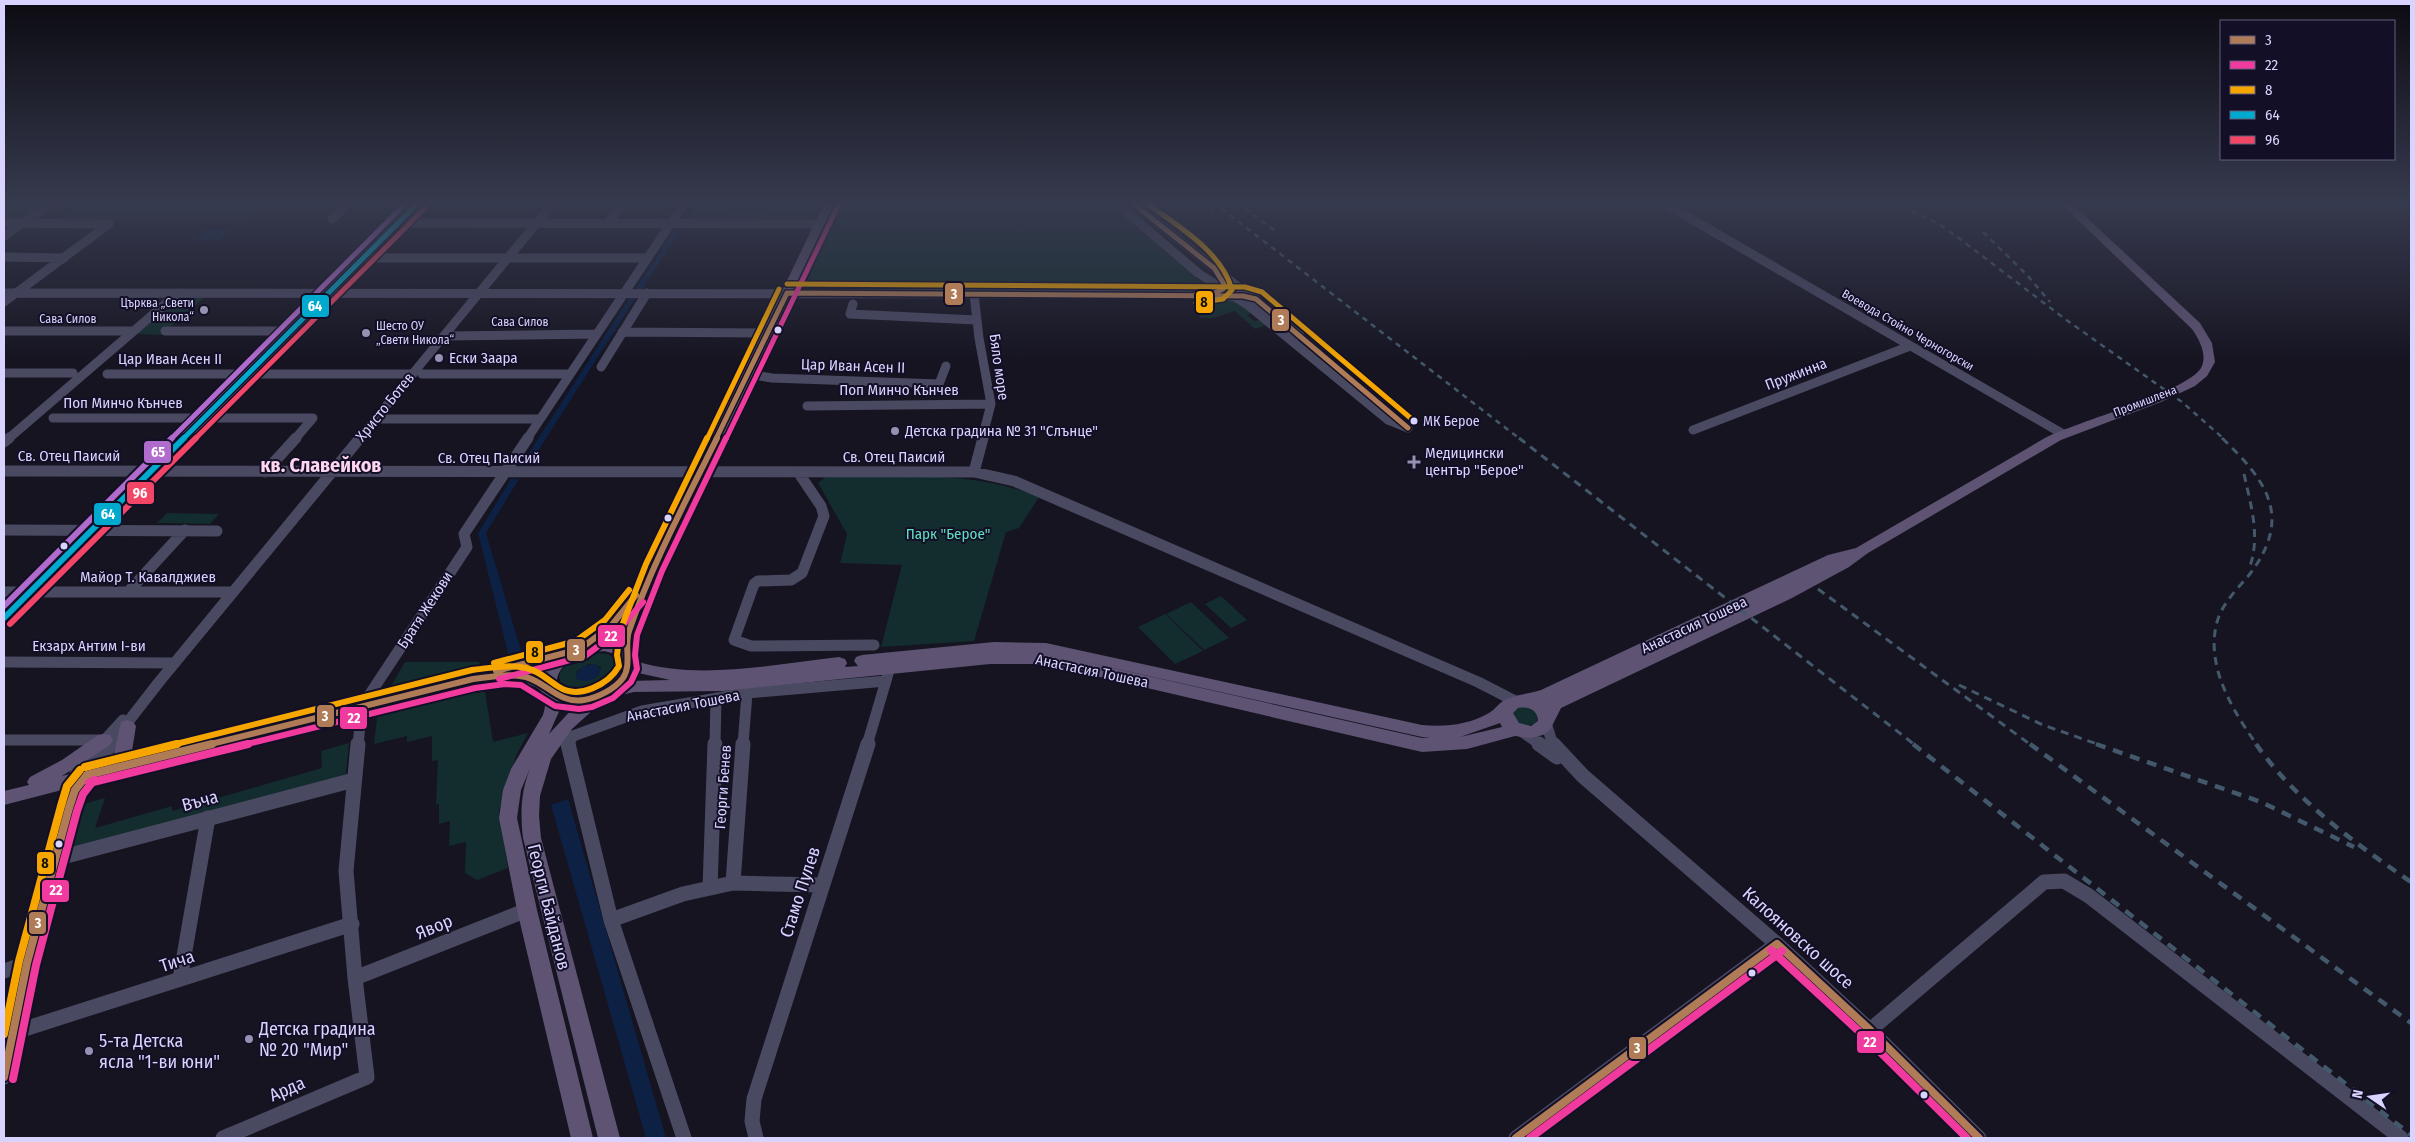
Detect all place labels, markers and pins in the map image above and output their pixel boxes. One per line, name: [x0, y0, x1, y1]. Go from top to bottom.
place label: Църква „Свети Никола“: [121, 296, 194, 324]
marker: Църква „Свети Никола“: [198, 304, 210, 316]
place label: Шесто ОУ „Свети Никола“: [376, 319, 454, 347]
unlabelled marker: [773, 325, 783, 335]
marker: Шесто ОУ „Свети Никола“: [360, 327, 372, 339]
place label: Ески Заара: [449, 349, 518, 367]
marker: Ески Заара: [433, 352, 445, 364]
place label: МК Берое: [1423, 413, 1480, 430]
marker: МК Берое: [1409, 416, 1419, 426]
place label: Детска градина № 31 "Слънце": [904, 422, 1098, 440]
marker: Детска градина № 31 "Слънце": [889, 425, 901, 437]
place label: Медицински център "Берое": [1425, 444, 1524, 479]
marker: Медицински център "Берое": [1407, 455, 1421, 469]
unlabelled marker: [663, 513, 673, 523]
unlabelled marker: [59, 541, 69, 551]
unlabelled marker: [54, 839, 64, 849]
unlabelled marker: [1747, 968, 1757, 978]
place label: Детска градина № 20 "Мир": [258, 1018, 376, 1061]
place label: 5-та Детска ясла "1-ви юни": [99, 1030, 220, 1073]
marker: Детска градина № 20 "Мир": [243, 1033, 255, 1045]
marker: 5-та Детска ясла "1-ви юни": [83, 1045, 95, 1057]
unlabelled marker: [1919, 1090, 1929, 1100]

